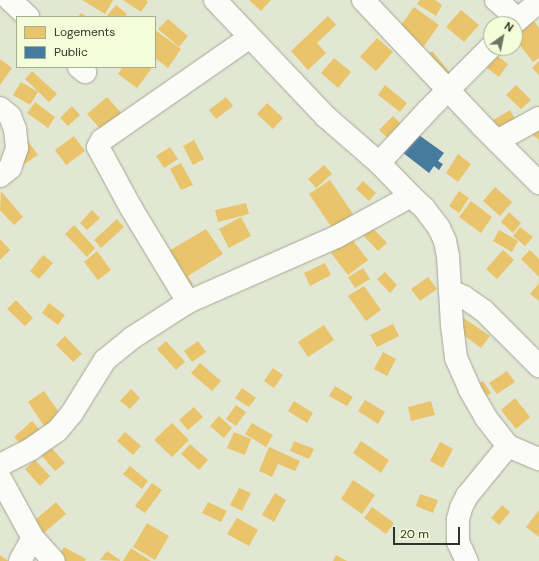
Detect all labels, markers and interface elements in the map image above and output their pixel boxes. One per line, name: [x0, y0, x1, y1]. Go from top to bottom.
legend: [16, 16, 156, 68]
north arrow: [483, 16, 523, 56]
text: N: [502, 19, 516, 35]
text: Logements: [54, 24, 115, 40]
text: Public: [54, 44, 88, 60]
scale bar: [395, 519, 462, 545]
text: 20 m: [400, 526, 429, 542]

